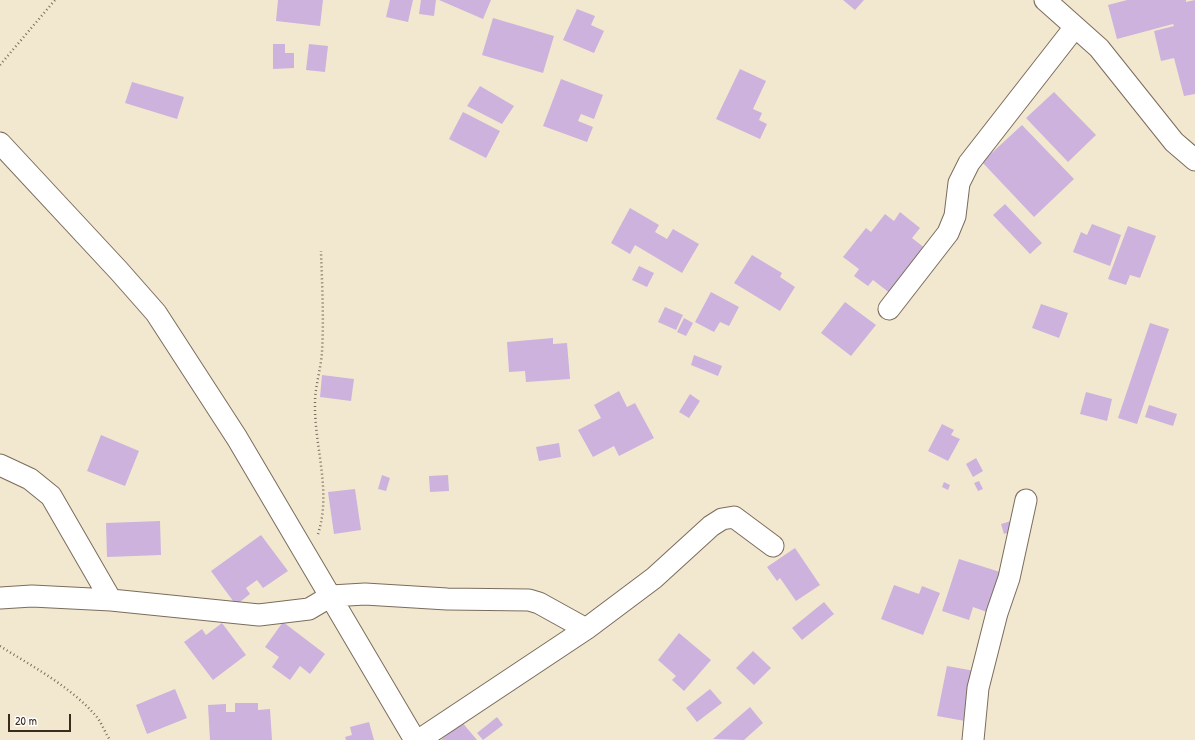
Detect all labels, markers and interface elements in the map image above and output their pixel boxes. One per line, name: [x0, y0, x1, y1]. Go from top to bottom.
scale bar: [10, 706, 73, 732]
text: 20 m: [15, 712, 37, 729]

